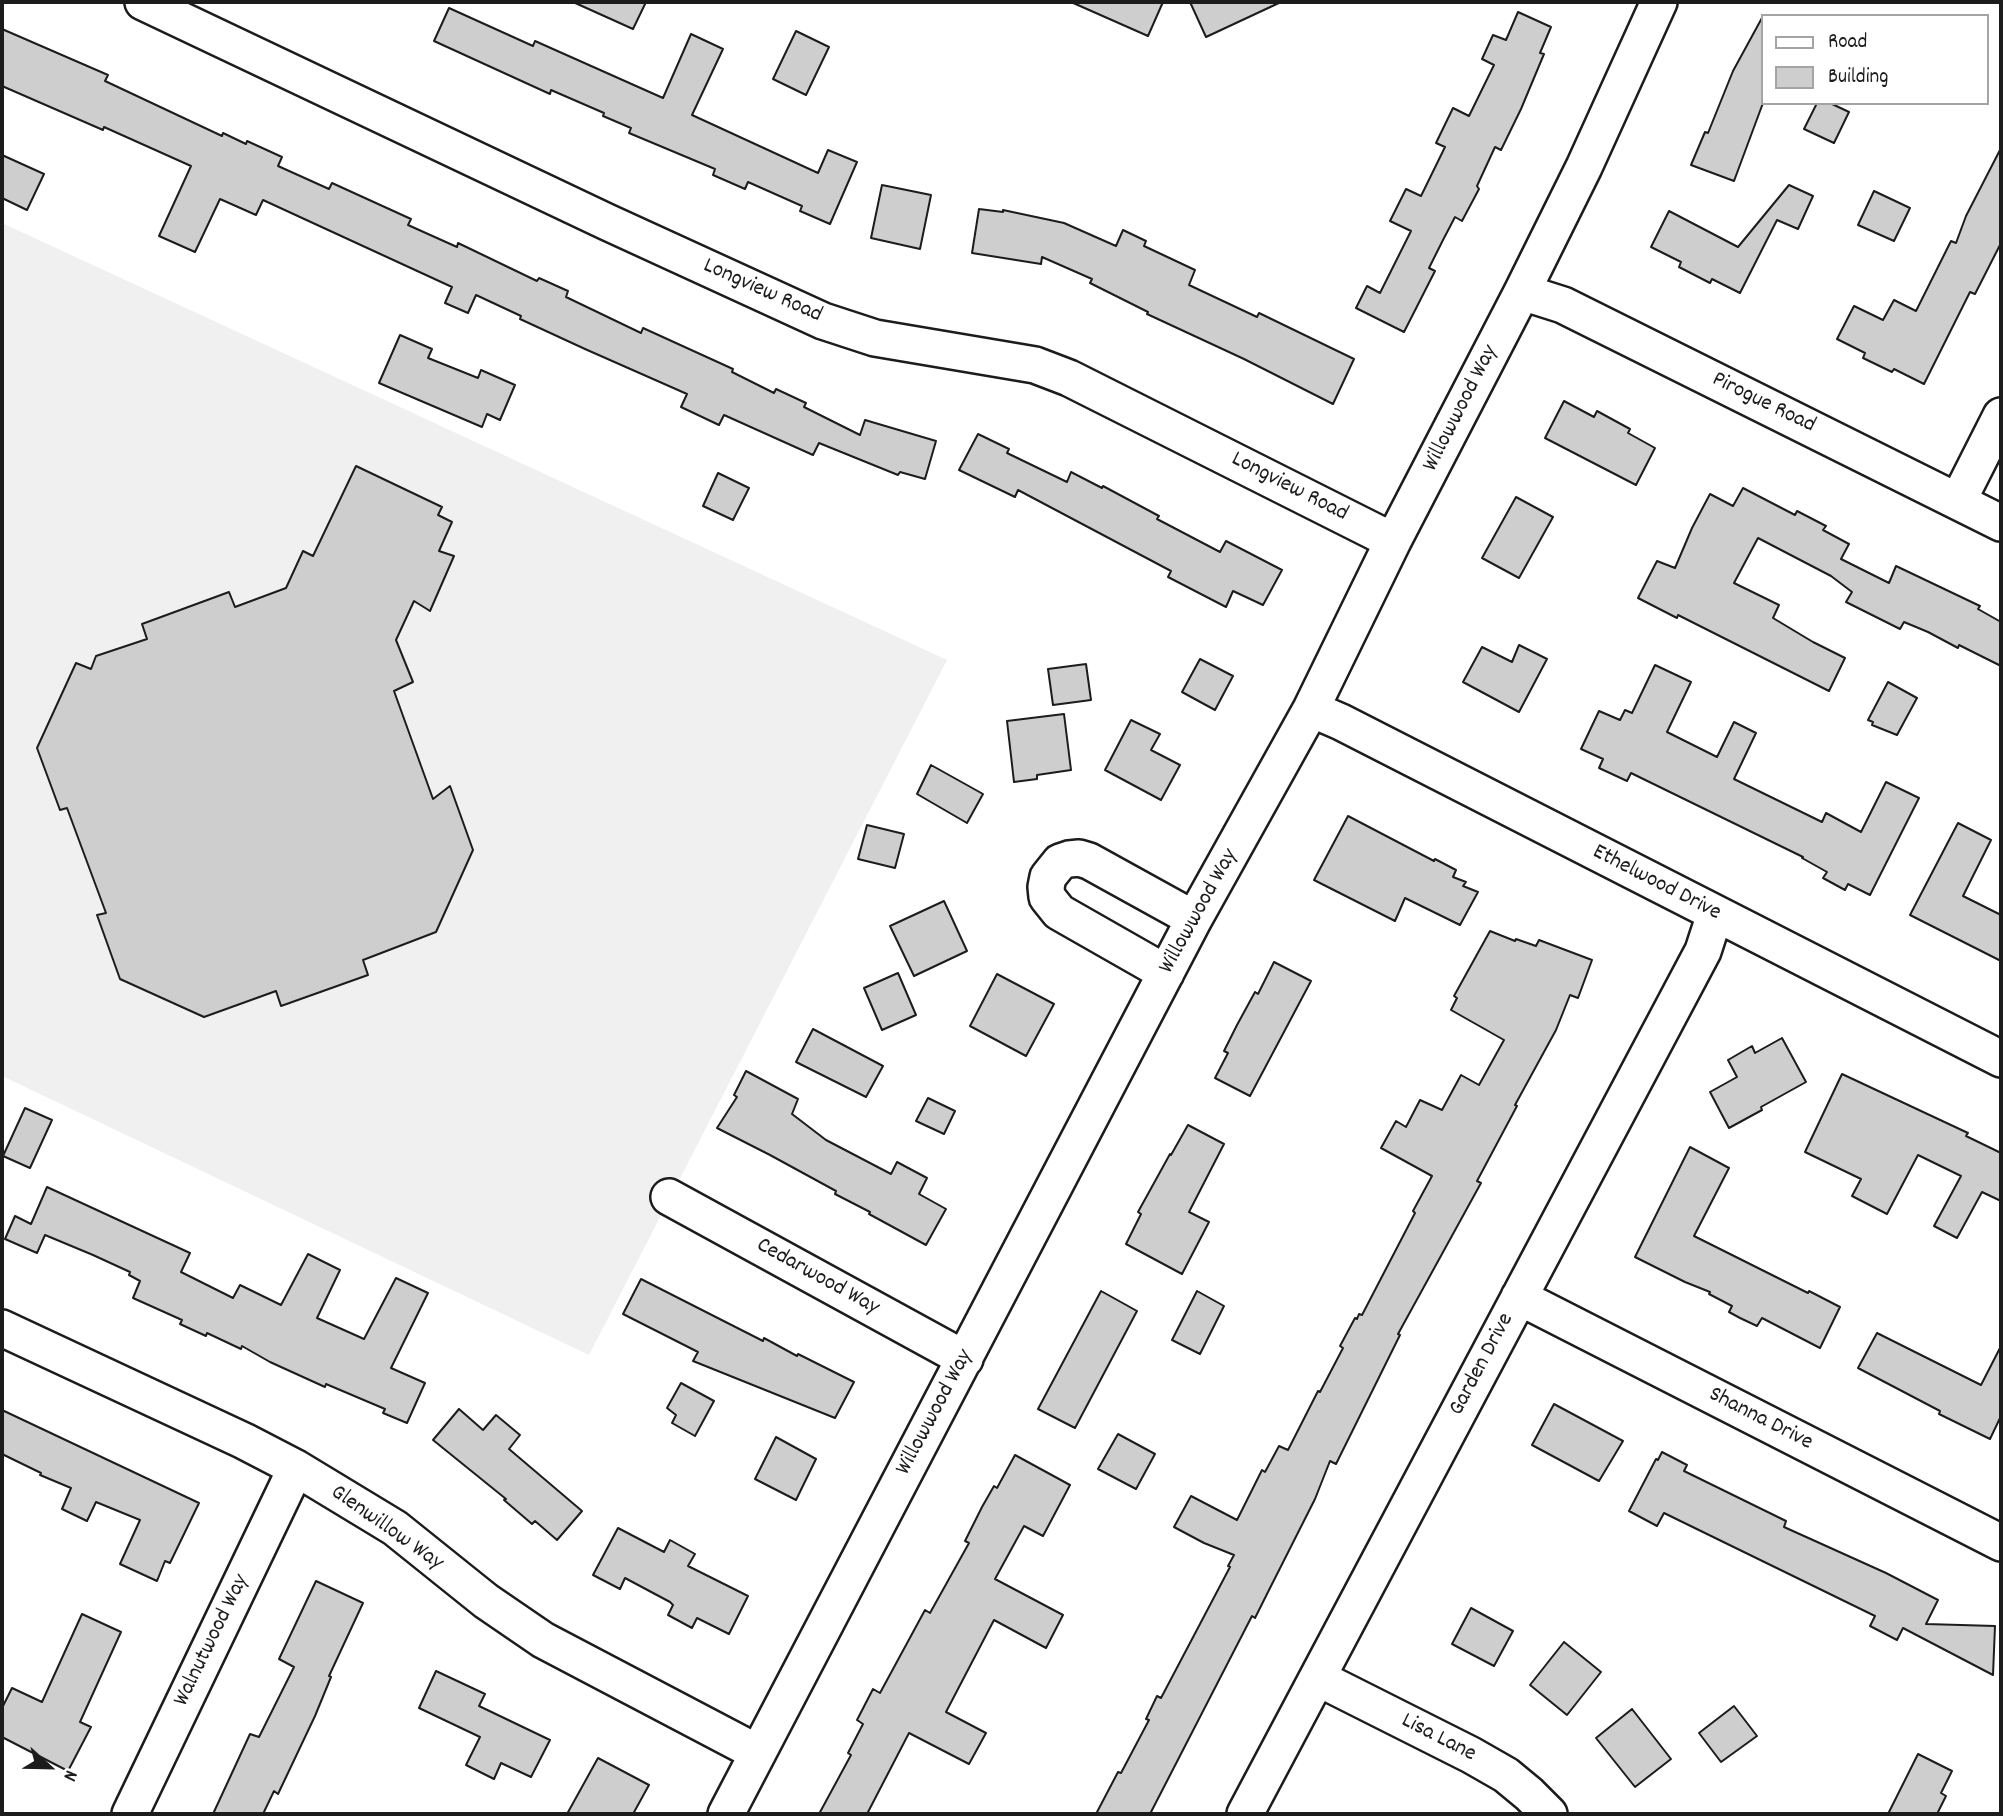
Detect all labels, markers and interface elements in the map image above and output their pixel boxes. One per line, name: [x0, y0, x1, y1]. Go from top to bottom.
legend: [1762, 14, 1989, 105]
text: Road: [1828, 28, 1867, 58]
text: Building: [1828, 63, 1888, 93]
street label: Longview Road: [698, 253, 826, 331]
street label: Willowwood Way: [1418, 341, 1506, 477]
street label: Pirogue Road: [1707, 367, 1819, 441]
street label: Longview Road: [1226, 447, 1352, 529]
street label: Ethelwood Drive: [1587, 840, 1725, 928]
street label: Willowwood Way: [1154, 845, 1246, 979]
street label: Cedarwood Way: [751, 1233, 883, 1323]
street label: Garden Drive: [1445, 1309, 1521, 1421]
street label: Willowwood Way: [891, 1346, 981, 1480]
street label: Shanna Drive: [1703, 1382, 1817, 1458]
street label: Glenwillow Way: [324, 1480, 448, 1578]
street label: Walnutwood Way: [169, 1571, 257, 1711]
street label: Lisa Lane: [1396, 1708, 1480, 1770]
north arrow: [14, 1732, 84, 1802]
text: N: [55, 1766, 83, 1784]

